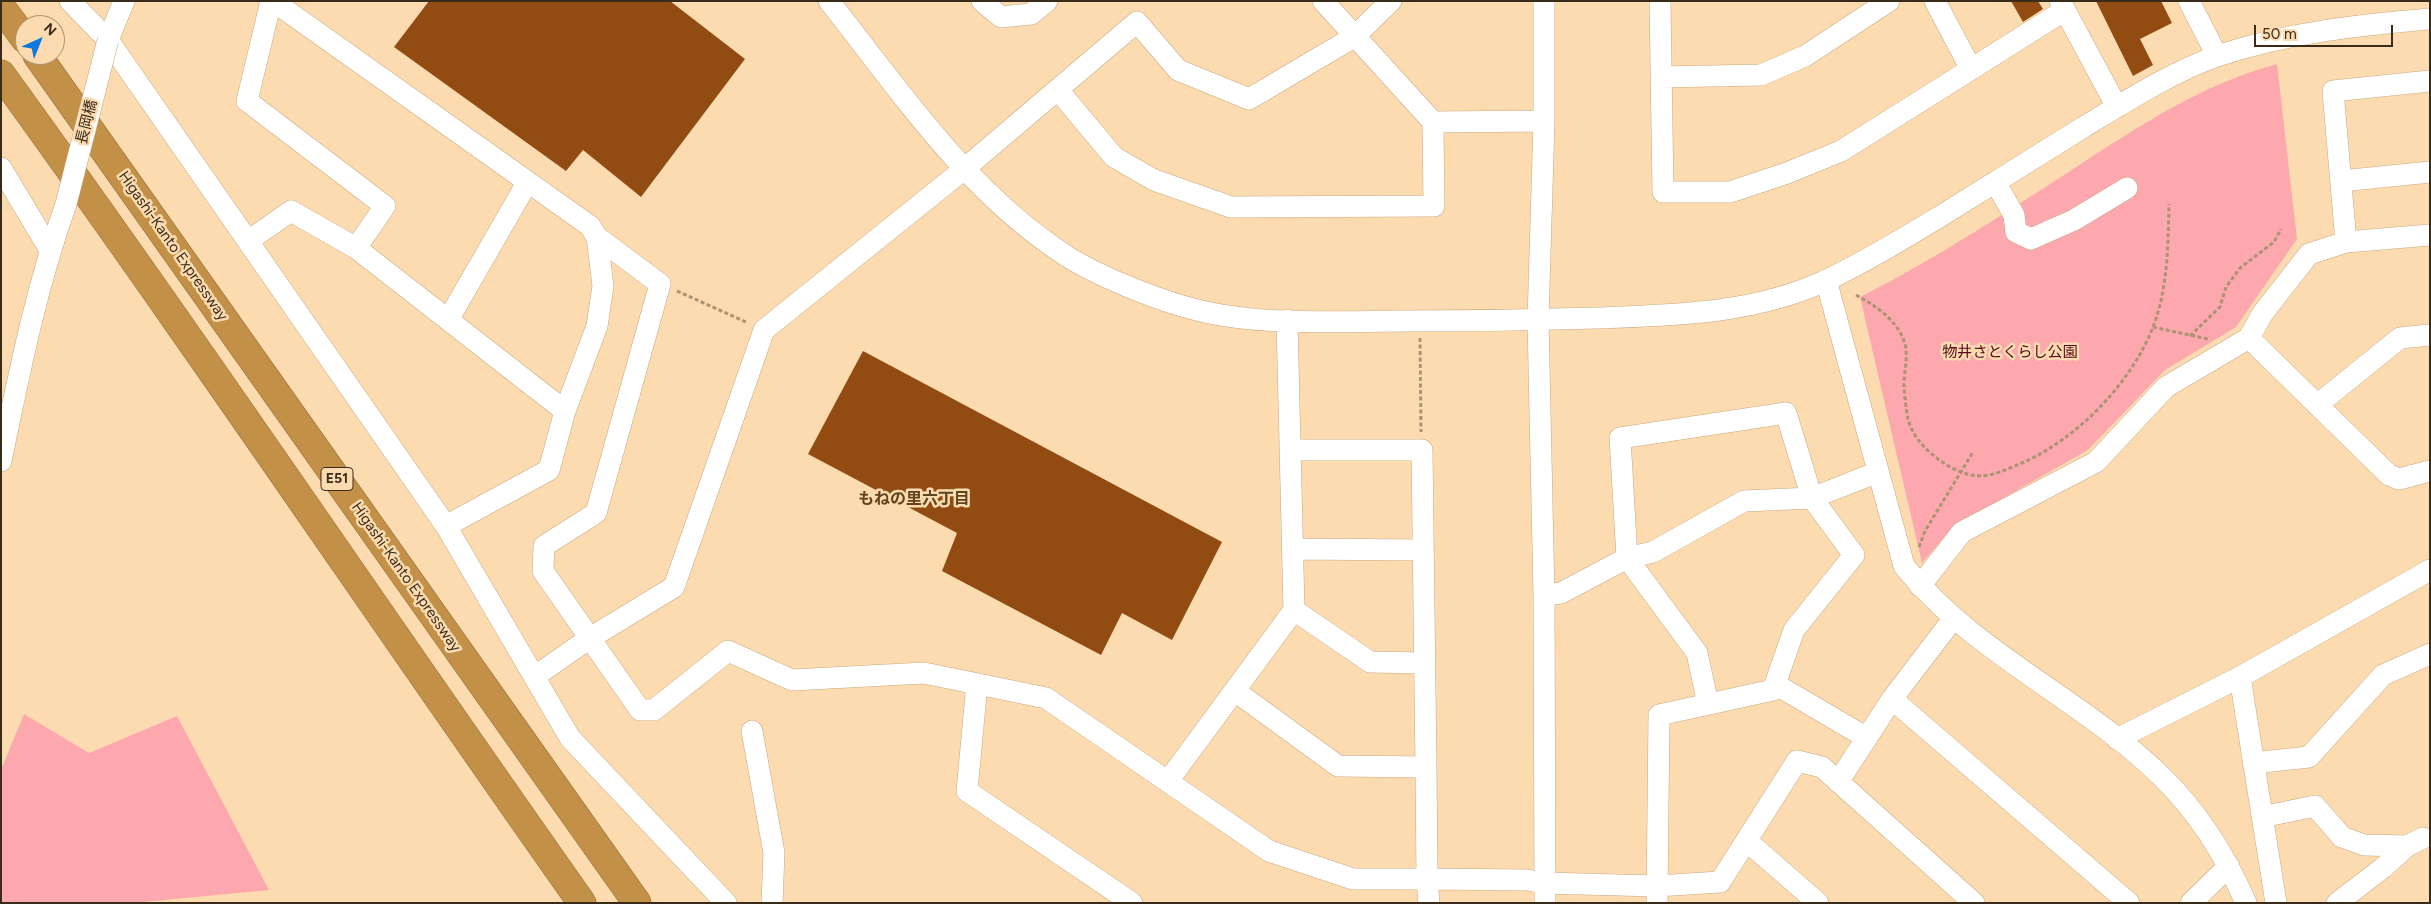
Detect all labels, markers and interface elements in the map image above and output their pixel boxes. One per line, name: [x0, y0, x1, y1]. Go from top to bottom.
north arrow: [15, 15, 65, 65]
scale bar: [2256, 15, 2395, 47]
text: N: [40, 20, 60, 39]
text: 50 m: [2262, 25, 2297, 43]
street label: 長岡橋: [73, 98, 101, 146]
street label: Higashi-Kanto Expressway: [114, 168, 232, 324]
park label: 物井さとくらし公園: [1943, 344, 2077, 362]
road number: E51: [321, 468, 353, 490]
district label: もねの里六丁目: [858, 489, 970, 509]
street label: Higashi-Kanto Expressway: [347, 499, 465, 655]

